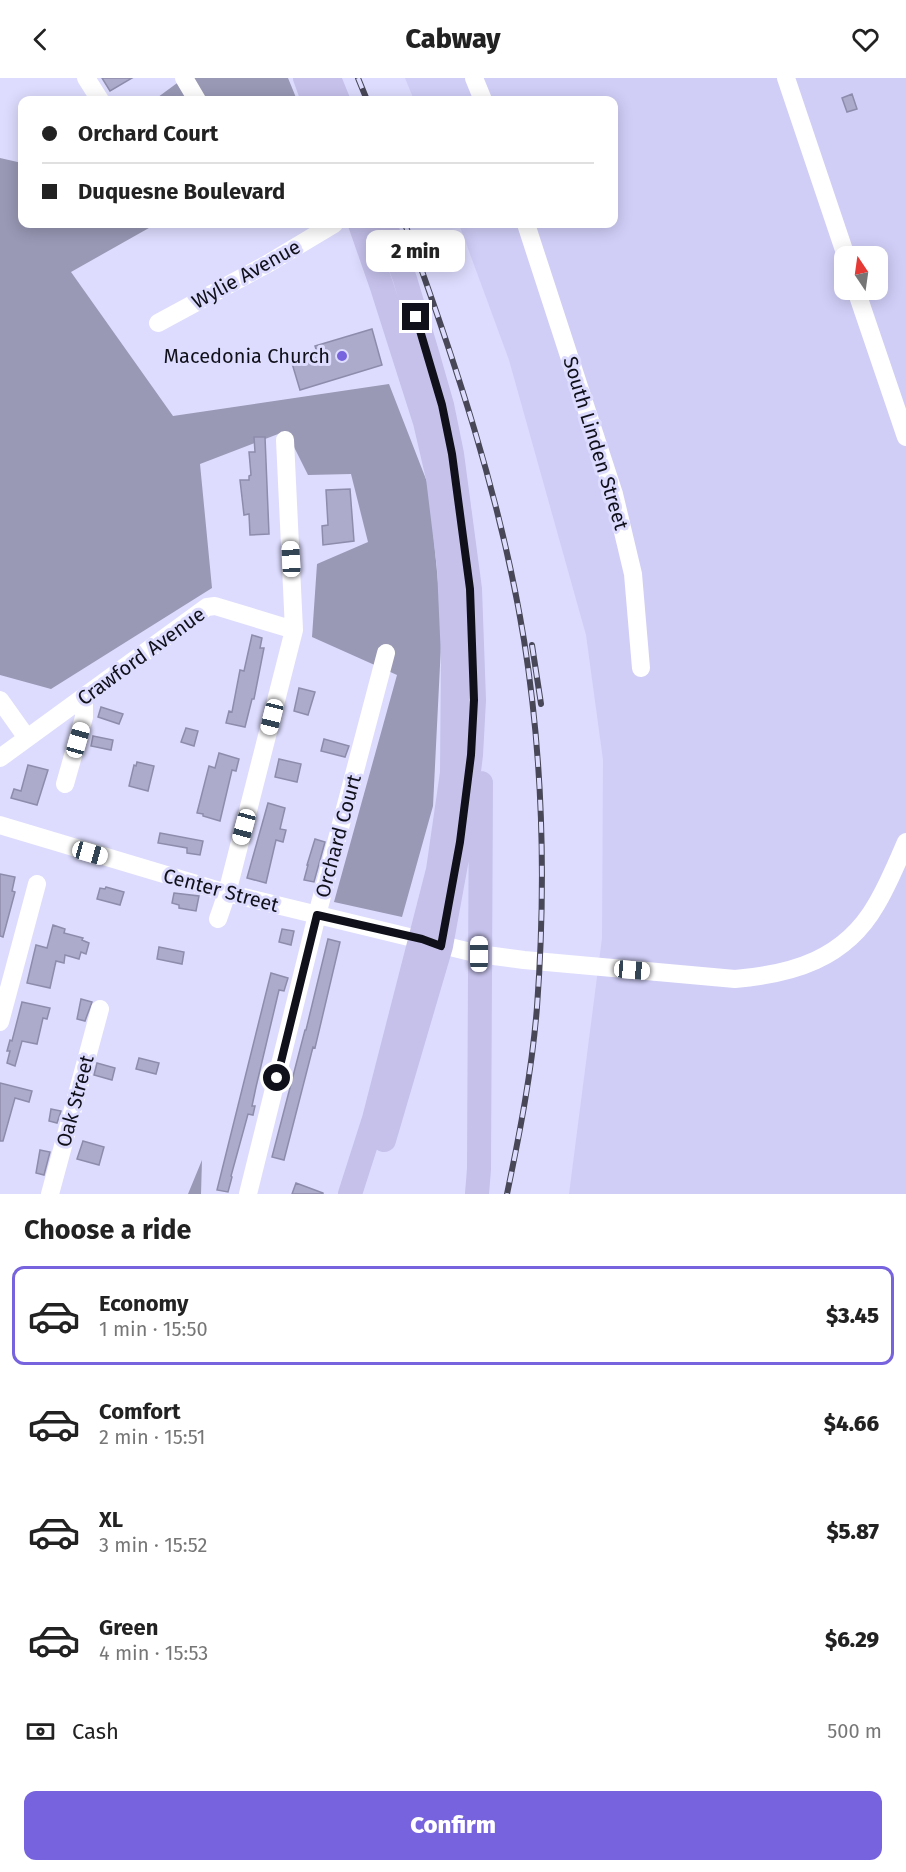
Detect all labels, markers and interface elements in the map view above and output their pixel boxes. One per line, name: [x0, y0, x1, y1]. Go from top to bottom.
icon: back: [24, 23, 57, 56]
text: Cabway: [405, 23, 501, 55]
icon: heart: [849, 23, 882, 56]
text: Orchard Court: [78, 120, 218, 147]
text: Duquesne Boulevard: [78, 178, 285, 205]
callout: 2 min: [366, 230, 466, 272]
street label: Wylie Avenue: [188, 234, 304, 314]
text: 2 min: [391, 239, 440, 263]
north arrow: [834, 246, 888, 300]
map controls: [834, 246, 888, 300]
route end: [402, 303, 429, 330]
place label: Macedonia Church: [164, 344, 330, 368]
marker: Macedonia Church: [335, 349, 349, 363]
street label: South Linden Street: [558, 353, 634, 533]
car: [281, 541, 301, 577]
street label: Crawford Avenue: [72, 602, 210, 710]
car: [259, 697, 285, 737]
car: [64, 720, 92, 760]
street label: Orchard Court: [310, 771, 366, 900]
car: [231, 807, 257, 847]
car: [70, 839, 110, 867]
street label: Center Street: [161, 863, 282, 917]
car: [470, 936, 488, 972]
car: [613, 959, 651, 981]
street label: Oak Street: [51, 1052, 99, 1150]
route start: [263, 1064, 290, 1091]
text: Choose a ride: [24, 1214, 191, 1246]
icon: car: [27, 1289, 81, 1343]
text: Economy: [99, 1290, 188, 1317]
text: $3.45: [826, 1302, 879, 1329]
text: 1 min · 15:50: [99, 1317, 208, 1341]
icon: car: [27, 1397, 81, 1451]
text: Comfort: [99, 1398, 180, 1425]
text: $4.66: [824, 1410, 879, 1437]
text: 2 min · 15:51: [99, 1425, 205, 1449]
icon: car: [27, 1505, 81, 1559]
text: XL: [99, 1506, 123, 1533]
text: $5.87: [826, 1518, 879, 1545]
text: 3 min · 15:52: [99, 1533, 207, 1557]
icon: car: [27, 1613, 81, 1667]
text: Green: [99, 1614, 158, 1641]
text: $6.29: [825, 1626, 879, 1653]
text: 4 min · 15:53: [99, 1641, 208, 1665]
icon: cash: [24, 1715, 57, 1748]
text: Cash: [72, 1718, 119, 1745]
text: 500 m: [827, 1719, 882, 1743]
button: Confirm: [24, 1791, 882, 1860]

